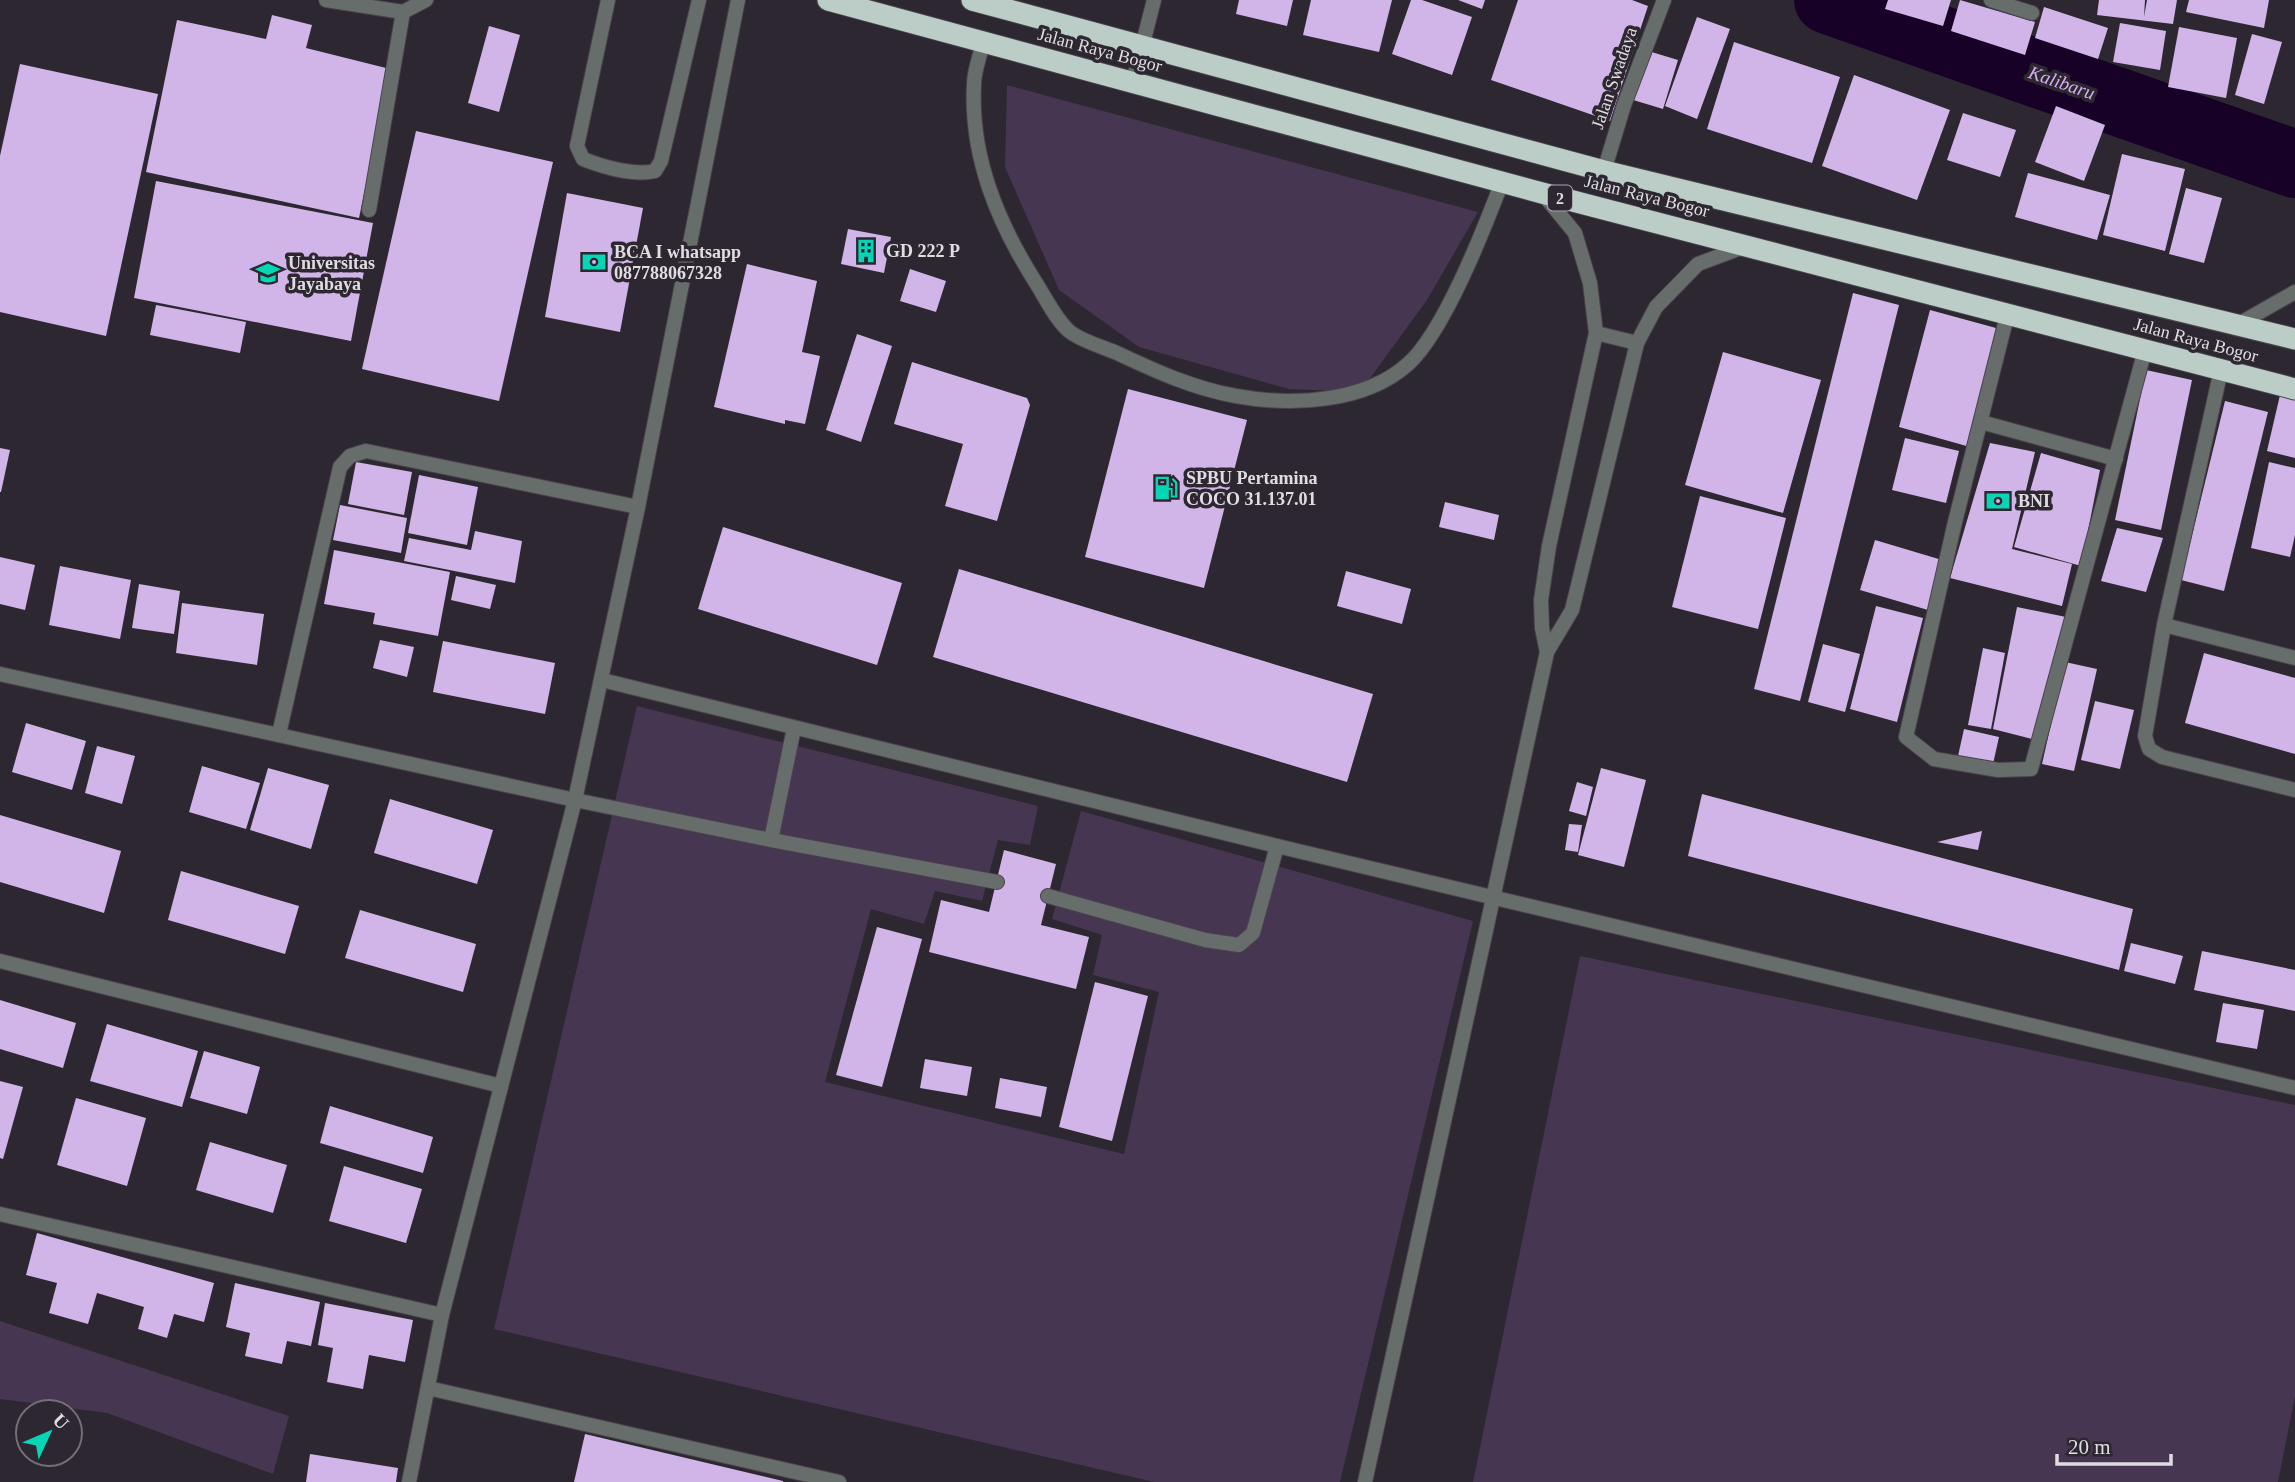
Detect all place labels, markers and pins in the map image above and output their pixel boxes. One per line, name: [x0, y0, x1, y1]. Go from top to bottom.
building icon: GD 222 P: [852, 237, 880, 265]
place label: GD 222 P: [886, 241, 960, 261]
place label: BCA I whatsapp 087788067328: [614, 242, 741, 283]
bank icon: BCA I whatsapp 087788067328: [580, 248, 608, 276]
place label: Universitas Jayabaya: [288, 253, 375, 294]
school or university icon: Universitas Jayabaya: [254, 259, 282, 287]
place label: SPBU Pertamina COCO 31.137.01: [1186, 468, 1317, 509]
fuel station icon: SPBU Pertamina COCO 31.137.01: [1152, 474, 1180, 502]
bank icon: BNI: [1984, 487, 2012, 515]
place label: BNI: [2018, 491, 2050, 511]

